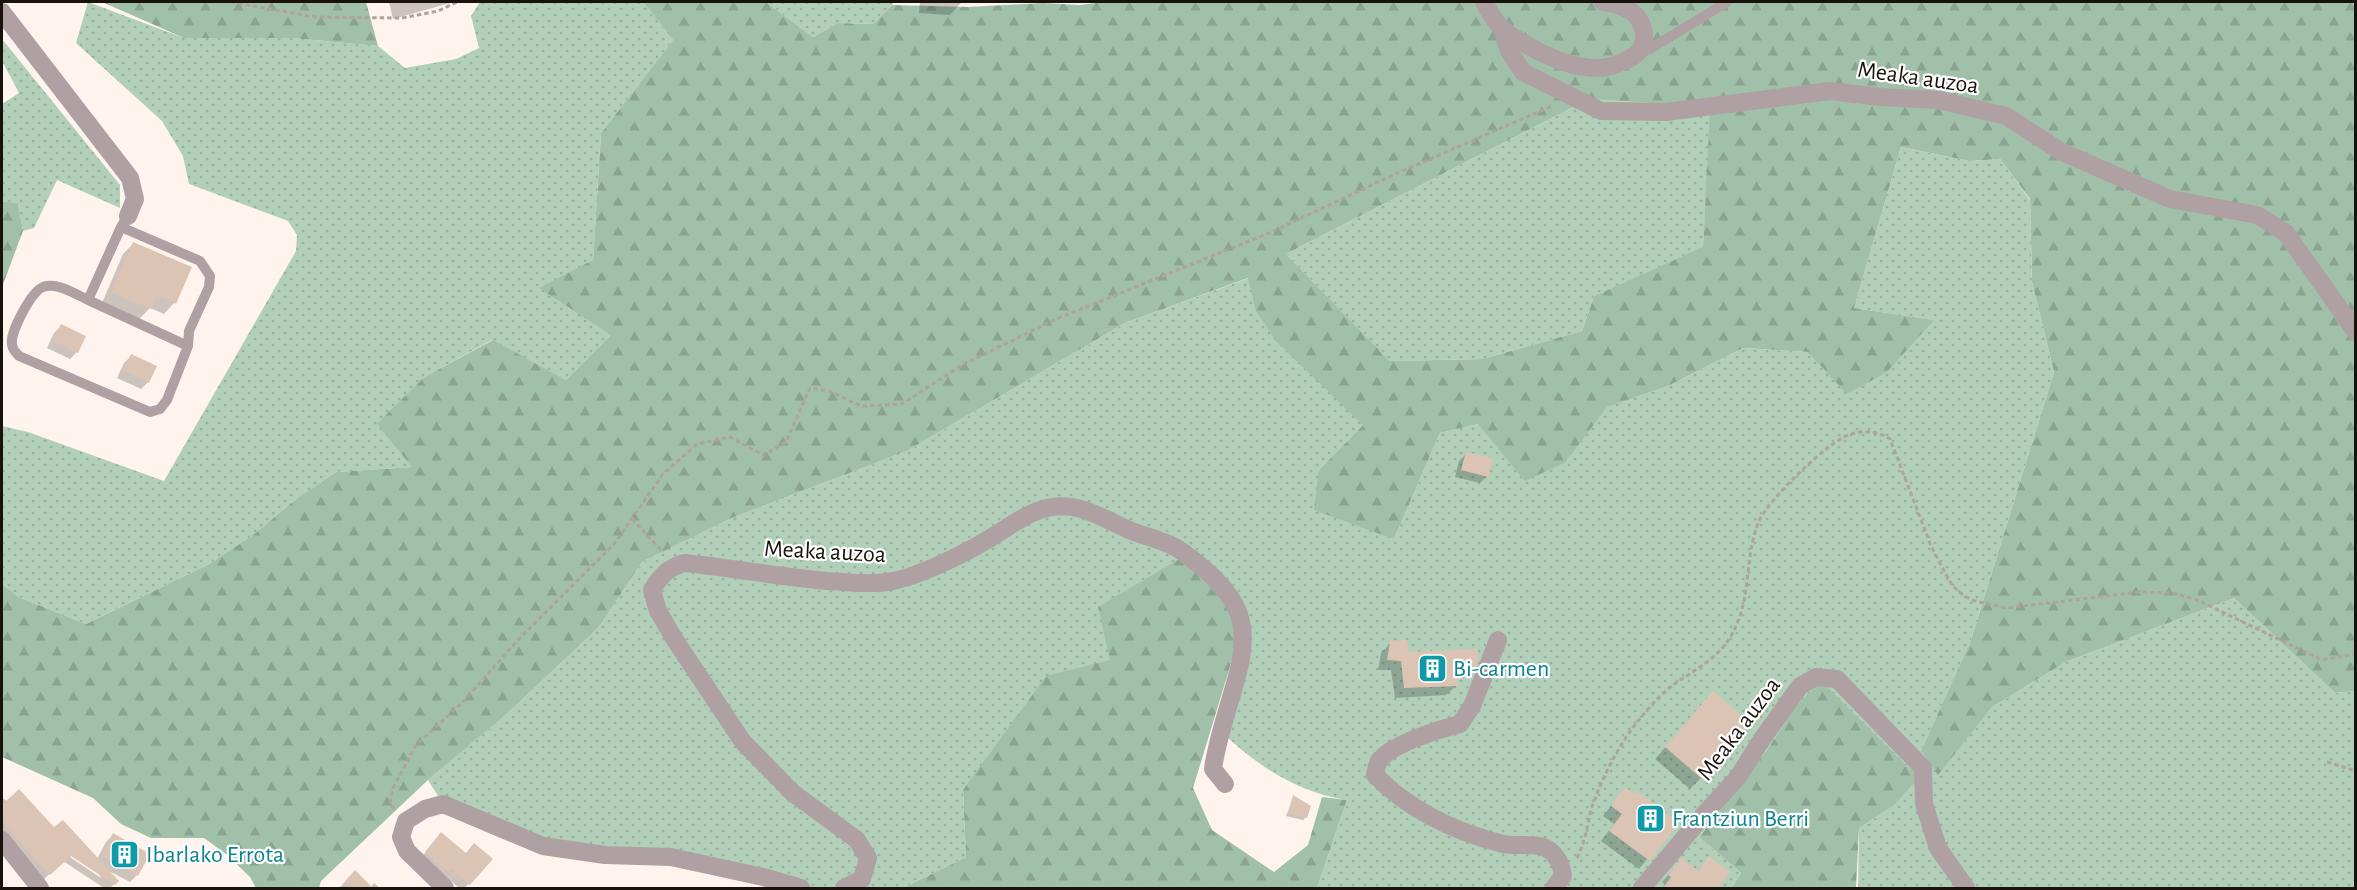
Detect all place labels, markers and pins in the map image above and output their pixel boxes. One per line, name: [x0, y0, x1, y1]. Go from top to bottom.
building icon: Bi-carmen: [1416, 653, 1448, 685]
place label: Bi-carmen: [1453, 657, 1549, 681]
building icon: Frantziun Berri: [1635, 803, 1667, 835]
place label: Frantziun Berri: [1672, 807, 1809, 831]
building icon: Ibarlako Errota: [109, 839, 141, 871]
place label: Ibarlako Errota: [146, 843, 284, 867]

